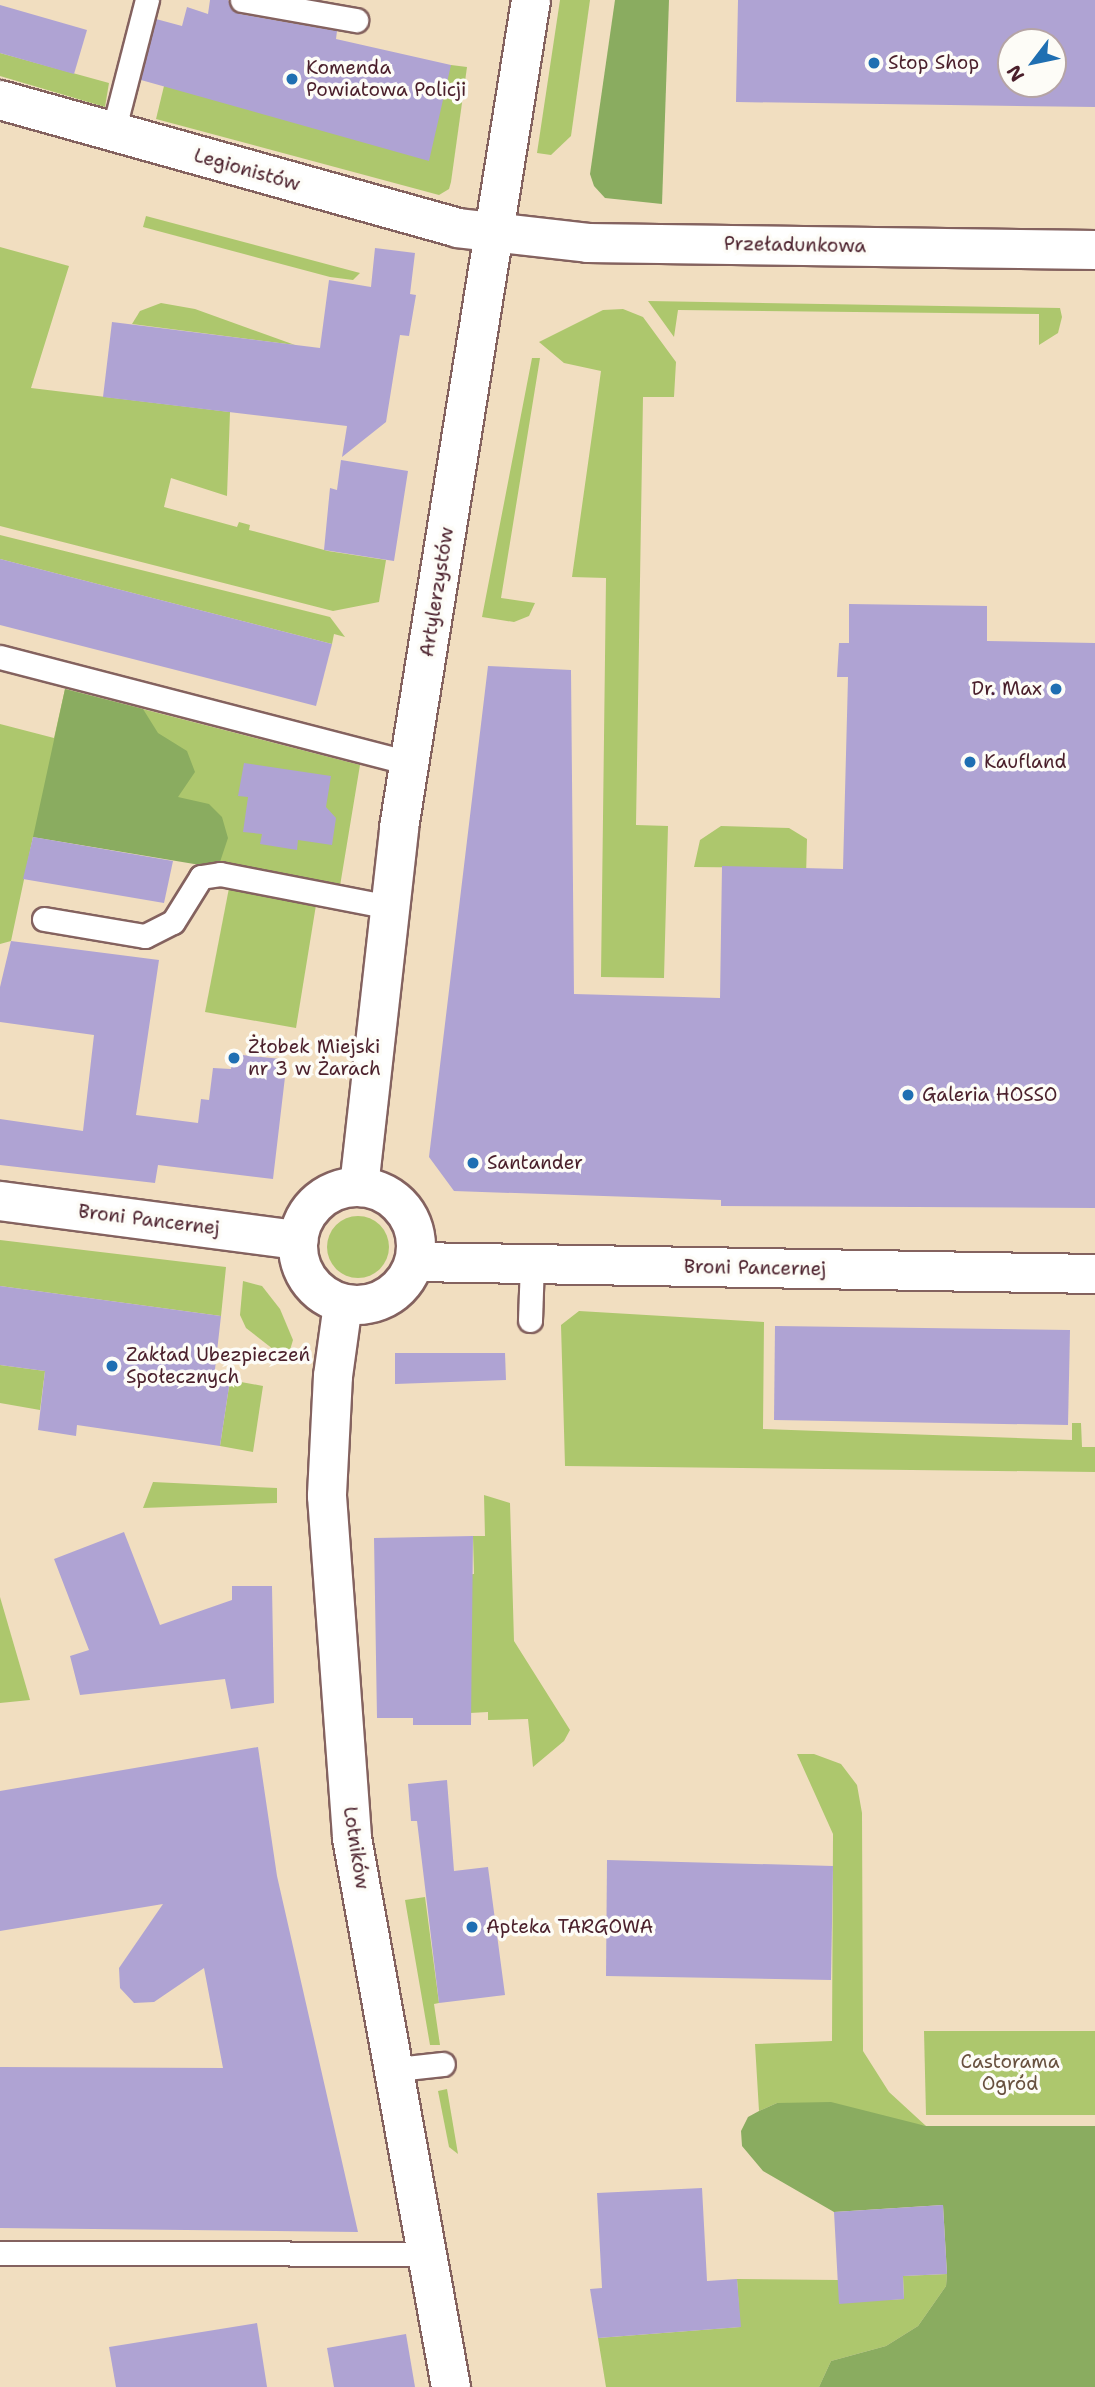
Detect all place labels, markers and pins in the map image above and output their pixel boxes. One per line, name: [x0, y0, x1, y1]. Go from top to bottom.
place label: Stop Shop: [888, 52, 979, 74]
marker: Stop Shop: [866, 55, 882, 71]
place label: Komenda Powiatowa Policji: [306, 57, 466, 101]
marker: Komenda Powiatowa Policji: [284, 71, 300, 87]
place label: Dr. Max: [972, 678, 1042, 700]
marker: Dr. Max: [1048, 681, 1064, 697]
place label: Kaufland: [984, 751, 1067, 773]
marker: Kaufland: [962, 754, 978, 770]
place label: Żłobek Miejski nr 3 w Żarach: [248, 1036, 381, 1080]
marker: Żłobek Miejski nr 3 w Żarach: [226, 1050, 242, 1066]
place label: Galeria HOSSO: [922, 1084, 1057, 1106]
marker: Galeria HOSSO: [900, 1087, 916, 1103]
place label: Santander: [487, 1152, 583, 1174]
marker: Santander: [465, 1155, 481, 1171]
place label: Zakład Ubezpieczeń Społecznych: [126, 1344, 310, 1388]
marker: Zakład Ubezpieczeń Społecznych: [104, 1358, 120, 1374]
place label: Apteka TARGOWA: [486, 1916, 653, 1938]
marker: Apteka TARGOWA: [464, 1919, 480, 1935]

